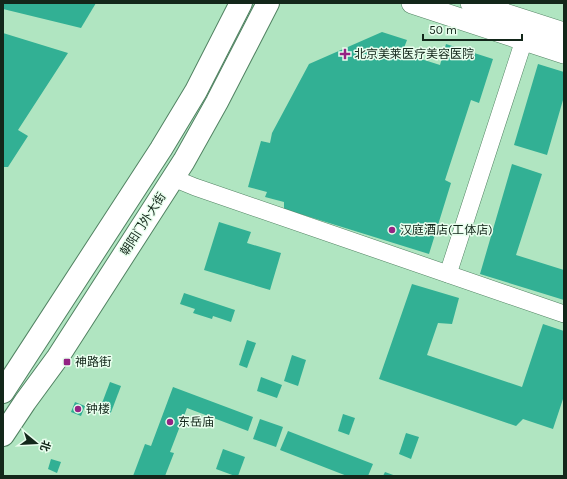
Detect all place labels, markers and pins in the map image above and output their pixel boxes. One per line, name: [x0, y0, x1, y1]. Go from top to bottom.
place label: 北京美莱医疗美容医院: [354, 47, 474, 61]
marker: 北京美莱医疗美容医院: [339, 48, 351, 60]
place label: 汉庭酒店(工体店): [400, 223, 493, 237]
marker: 汉庭酒店(工体店): [387, 225, 397, 235]
place label: 神路街: [75, 355, 111, 369]
marker: 神路街: [62, 357, 72, 367]
place label: 钟楼: [86, 402, 110, 416]
marker: 钟楼: [73, 404, 83, 414]
place label: 东岳庙: [178, 415, 214, 429]
marker: 东岳庙: [165, 417, 175, 427]

